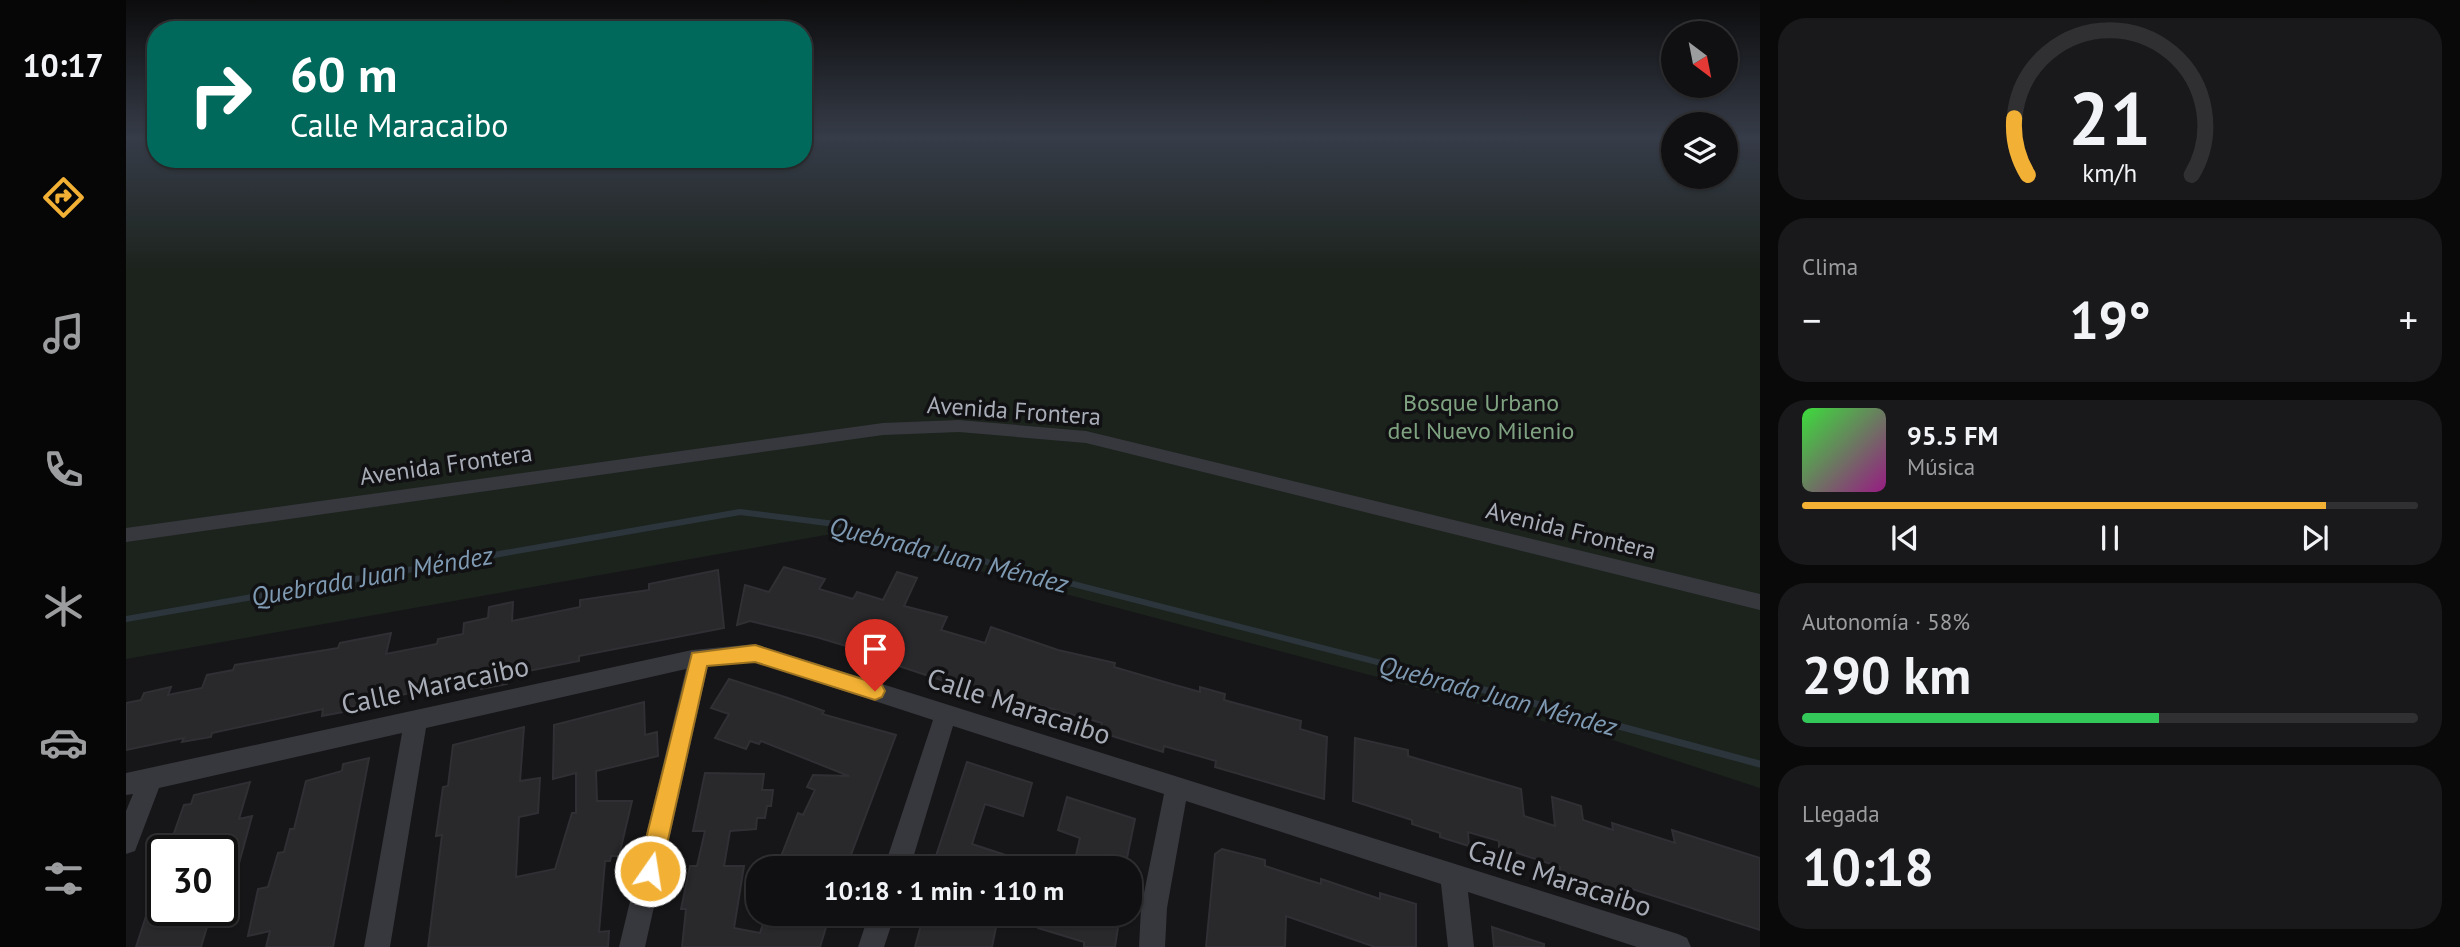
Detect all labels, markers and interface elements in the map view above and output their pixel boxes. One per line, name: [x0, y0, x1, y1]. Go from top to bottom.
north arrow: [1661, 21, 1738, 98]
map controls: [1661, 21, 1738, 189]
text: 60 m: [290, 42, 397, 106]
text: 10:17: [22, 44, 104, 86]
icon: right: [175, 49, 266, 140]
text: 21: [2069, 71, 2151, 165]
text: Calle Maracaibo: [290, 104, 508, 146]
button: layers: [1661, 112, 1738, 189]
text: km/h: [2083, 157, 2137, 189]
icon: directions: [39, 173, 88, 222]
text: Clima: [1802, 252, 1858, 281]
text: 19°: [2069, 286, 2151, 353]
text: −: [1802, 295, 1821, 344]
text: +: [2399, 295, 2418, 344]
icon: music: [39, 309, 88, 358]
park label: Bosque Urbano del Nuevo Milenio: [1388, 387, 1574, 446]
street label: Avenida Frontera: [926, 389, 1102, 432]
text: 95.5 FM: [1907, 419, 1998, 452]
street label: Avenida Frontera: [358, 437, 534, 492]
icon: phone: [39, 445, 88, 494]
text: Música: [1907, 452, 1975, 481]
street label: Avenida Frontera: [1483, 494, 1659, 567]
water label: Quebrada Juan Méndez: [826, 509, 1073, 600]
icon: previous: [1886, 519, 1924, 557]
icon: pause: [2091, 519, 2129, 557]
icon: next: [2296, 519, 2334, 557]
water label: Quebrada Juan Méndez: [248, 538, 496, 613]
icon: climate: [39, 582, 88, 631]
text: Autonomía · 58%: [1802, 607, 1970, 636]
pin: [845, 619, 905, 691]
icon: arrive: [856, 630, 894, 668]
text: 290 km: [1802, 641, 1971, 708]
street label: Calle Maracaibo: [338, 647, 532, 722]
water label: Quebrada Juan Méndez: [1376, 648, 1622, 743]
street label: Calle Maracaibo: [923, 658, 1116, 753]
icon: car: [39, 718, 88, 767]
text: Llegada: [1802, 799, 1880, 828]
street label: Calle Maracaibo: [1464, 830, 1657, 925]
text: 10:18: [1802, 833, 1934, 900]
position arrow: [613, 834, 687, 908]
speed limit sign: 30: [147, 835, 238, 926]
icon: filters: [39, 854, 88, 903]
text: 10:18 · 1 min · 110 m: [824, 874, 1064, 907]

